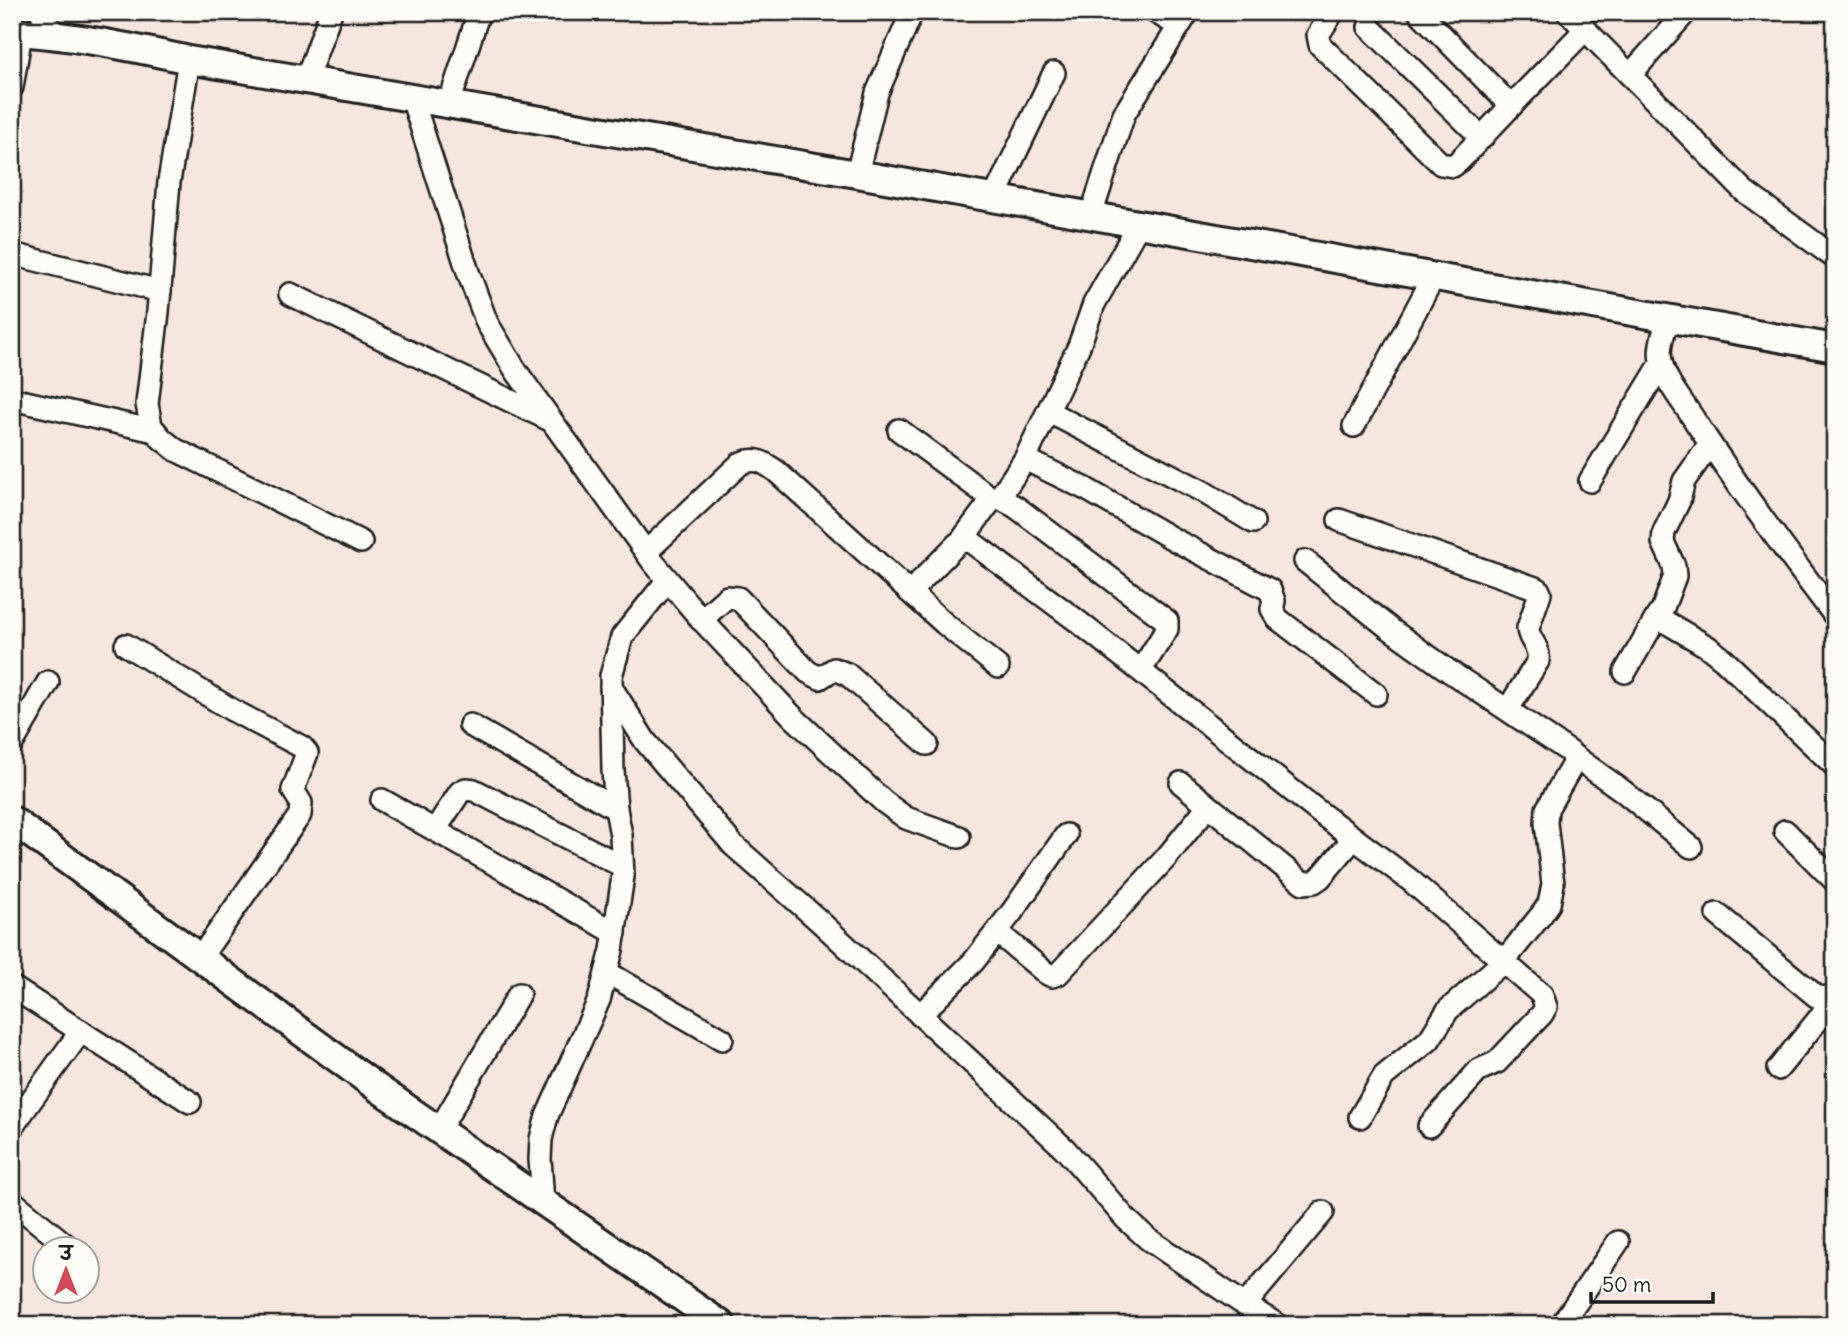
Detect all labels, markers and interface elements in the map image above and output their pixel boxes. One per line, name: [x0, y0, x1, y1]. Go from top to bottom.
north arrow: [32, 1236, 102, 1306]
text: उ: [58, 1241, 75, 1265]
scale bar: [1591, 1260, 1714, 1304]
text: 50 m: [1602, 1271, 1651, 1298]

